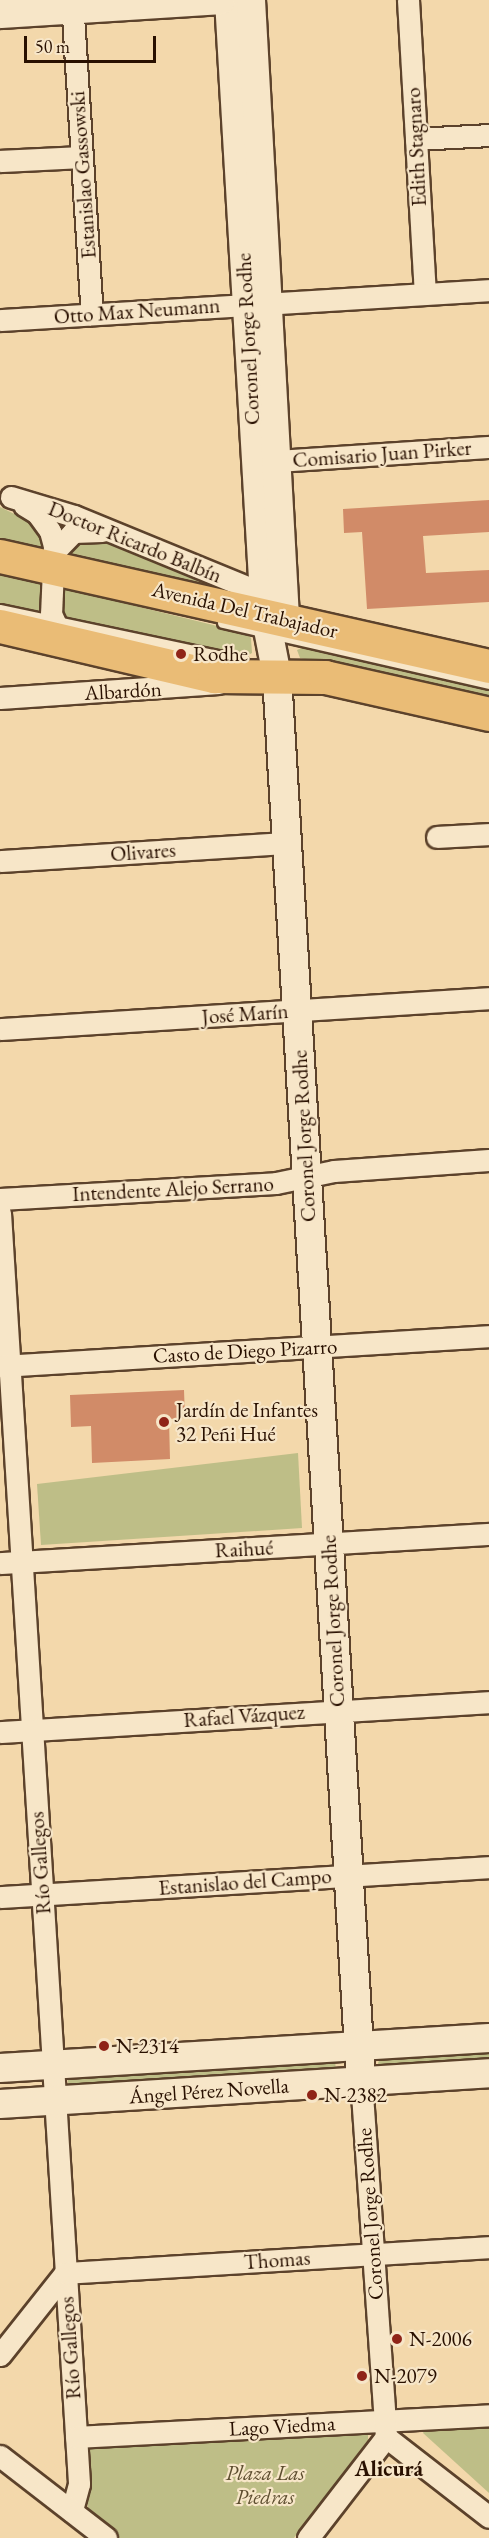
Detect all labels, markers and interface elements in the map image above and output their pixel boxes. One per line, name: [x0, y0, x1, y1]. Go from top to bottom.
scale bar: [27, 24, 159, 62]
text: 50 m: [35, 35, 70, 58]
street label: Edith Stagnaro: [400, 87, 432, 207]
street label: Estanislao Gassowski: [65, 90, 101, 260]
street label: Coronel Jorge Rodhe: [231, 252, 265, 426]
street label: Otto Max Neumann: [53, 293, 221, 329]
street label: Comisario Juan Pirker: [292, 435, 472, 473]
street label: Doctor Ricardo Balbín: [45, 496, 225, 588]
street label: Avenida Del Trabajador: [150, 576, 340, 644]
place label: Rodhe: [193, 641, 248, 667]
marker: Rodhe: [174, 647, 188, 661]
street label: Albardón: [84, 676, 162, 706]
street label: Olivares: [109, 837, 177, 867]
street label: José Marín: [201, 998, 289, 1030]
street label: Coronel Jorge Rodhe: [287, 1049, 321, 1223]
street label: Intendente Alejo Serrano: [72, 1171, 274, 1207]
street label: Casto de Diego Pizarro: [152, 1334, 338, 1368]
place label: Jardín de Infantes 32 Peñi Hué: [176, 1397, 318, 1447]
marker: Jardín de Infantes 32 Peñi Hué: [157, 1415, 171, 1429]
street label: Coronel Jorge Rodhe: [316, 1534, 350, 1708]
street label: Raihué: [214, 1535, 274, 1563]
street label: Rafael Vázquez: [183, 1699, 305, 1733]
street label: Río Gallegos: [24, 1811, 56, 1915]
street label: Estanislao del Campo: [158, 1863, 332, 1901]
place label: N-2314: [116, 2033, 179, 2059]
marker: N-2314: [97, 2039, 111, 2053]
street label: Ángel Pérez Novella: [128, 2073, 290, 2109]
place label: N-2382: [324, 2082, 387, 2108]
marker: N-2382: [305, 2088, 319, 2102]
street label: Coronel Jorge Rodhe: [351, 2127, 389, 2301]
street label: Thomas: [243, 2245, 311, 2275]
street label: Río Gallegos: [54, 2296, 86, 2400]
place label: N-2006: [409, 2326, 472, 2352]
marker: N-2006: [390, 2332, 404, 2346]
place label: N-2079: [374, 2363, 437, 2389]
marker: N-2079: [355, 2369, 369, 2383]
street label: Lago Viedma: [228, 2411, 336, 2441]
district label: Alicurá: [355, 2456, 423, 2482]
park label: Plaza Las Piedras: [225, 2460, 305, 2510]

